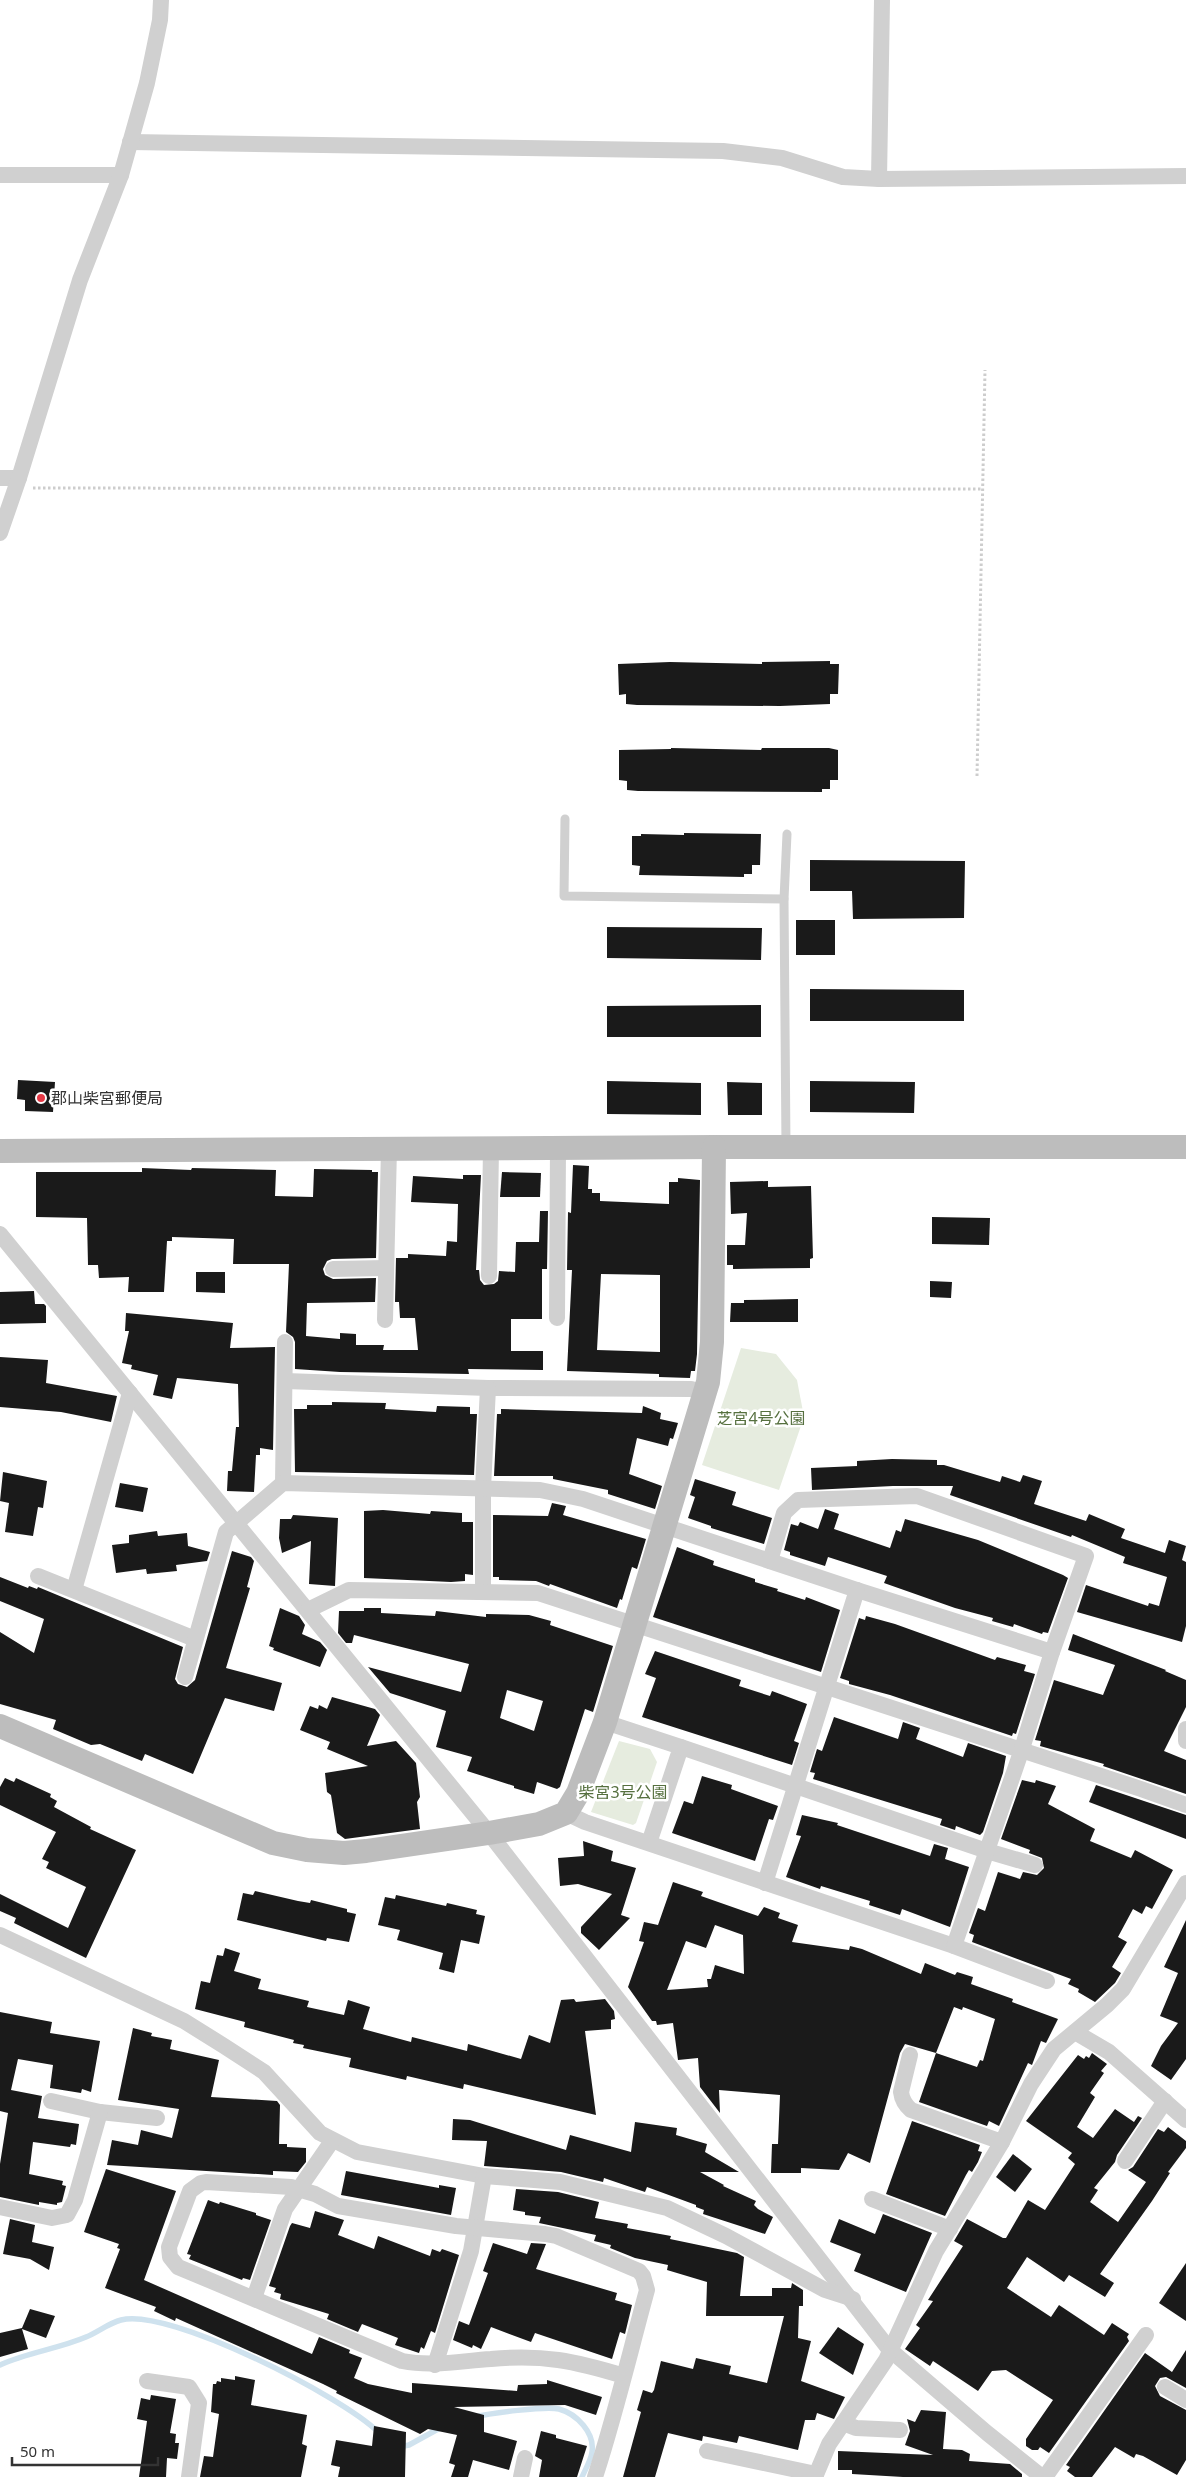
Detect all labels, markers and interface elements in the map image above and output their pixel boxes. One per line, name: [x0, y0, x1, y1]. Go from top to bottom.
place label: 郡山柴宮郵便局: [51, 1087, 163, 1109]
marker: 郡山柴宮郵便局: [35, 1092, 47, 1104]
park label: 芝宮4号公園: [716, 1407, 806, 1429]
park label: 柴宮3号公園: [578, 1781, 668, 1803]
scale bar: [12, 2434, 159, 2466]
text: 50 m: [20, 2441, 55, 2461]

